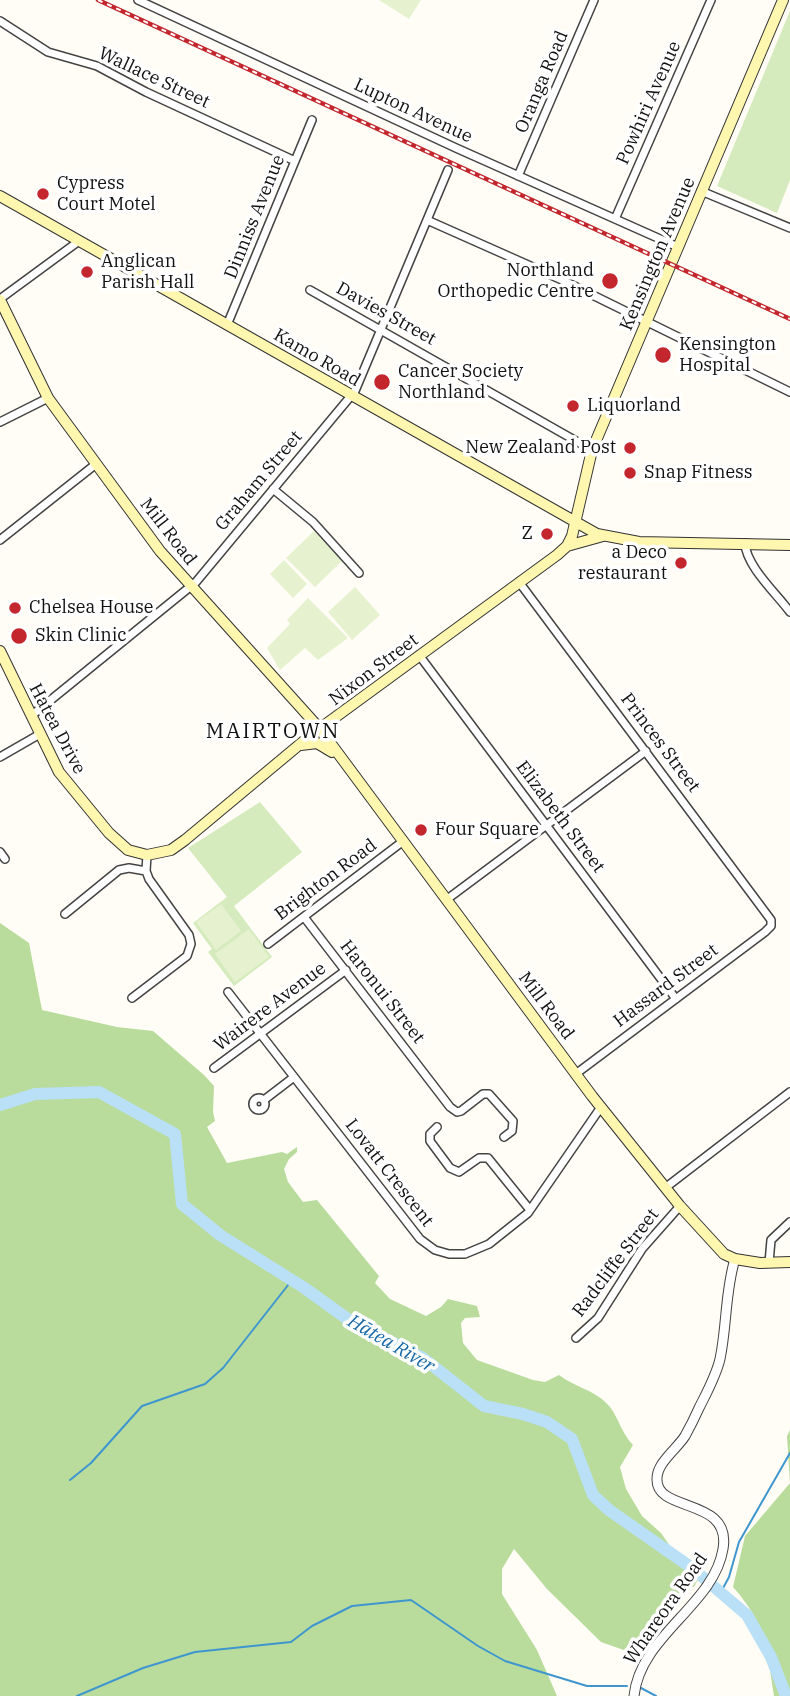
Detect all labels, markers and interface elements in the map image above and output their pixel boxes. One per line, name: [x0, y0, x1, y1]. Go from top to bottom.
street label: Oranga Road: [511, 28, 573, 136]
street label: Powhiri Avenue: [612, 38, 686, 168]
street label: Wallace Street: [95, 43, 213, 113]
street label: Lupton Avenue: [350, 74, 476, 148]
street label: Dinniss Avenue: [220, 152, 290, 282]
place label: Cypress Court Motel: [57, 173, 156, 216]
street label: Kensington Avenue: [616, 174, 700, 334]
marker: Cypress Court Motel: [35, 186, 51, 202]
place label: Anglican Parish Hall: [101, 251, 194, 294]
place label: Northland Orthopedic Centre: [437, 260, 594, 302]
marker: Anglican Parish Hall: [79, 264, 95, 280]
marker: Northland Orthopedic Centre: [600, 271, 620, 291]
street label: Davies Street: [332, 278, 440, 350]
street label: Kamo Road: [270, 324, 364, 392]
place label: Kensington Hospital: [679, 334, 776, 376]
marker: Kensington Hospital: [653, 345, 673, 365]
place label: Cancer Society Northland: [398, 361, 523, 404]
marker: Cancer Society Northland: [372, 372, 392, 392]
place label: Liquorland: [587, 395, 681, 417]
marker: Liquorland: [565, 398, 581, 414]
street label: Graham Street: [211, 427, 307, 535]
place label: New Zealand Post: [465, 437, 616, 459]
marker: New Zealand Post: [622, 440, 638, 456]
place label: Snap Fitness: [644, 462, 753, 484]
marker: Snap Fitness: [622, 465, 638, 481]
street label: Mill Road: [135, 494, 201, 570]
place label: Z: [522, 523, 533, 545]
marker: Z: [539, 526, 555, 542]
place label: a Deco restaurant: [578, 542, 667, 584]
marker: a Deco restaurant: [673, 555, 689, 571]
place label: Chelsea House: [29, 597, 153, 619]
marker: Chelsea House: [7, 600, 23, 616]
place label: Skin Clinic: [35, 625, 127, 647]
marker: Skin Clinic: [9, 626, 29, 646]
street label: Nixon Street: [325, 630, 423, 710]
street label: Hatea Drive: [24, 680, 90, 778]
street label: Princes Street: [616, 689, 704, 797]
district label: MAIRTOWN: [207, 719, 339, 745]
street label: Elizabeth Street: [511, 757, 609, 877]
place label: Four Square: [435, 819, 539, 841]
marker: Four Square: [413, 822, 429, 838]
street label: Brighton Road: [271, 835, 381, 925]
street label: Haronui Street: [335, 936, 429, 1048]
street label: Hassard Street: [610, 940, 722, 1032]
street label: Wairere Avenue: [210, 958, 330, 1056]
street label: Mill Road: [514, 968, 578, 1044]
street label: Lovatt Crescent: [340, 1115, 438, 1231]
street label: Radcliffe Street: [568, 1205, 664, 1321]
water label: Hātea River: [344, 1310, 438, 1378]
street label: Whareora Road: [620, 1549, 712, 1669]

